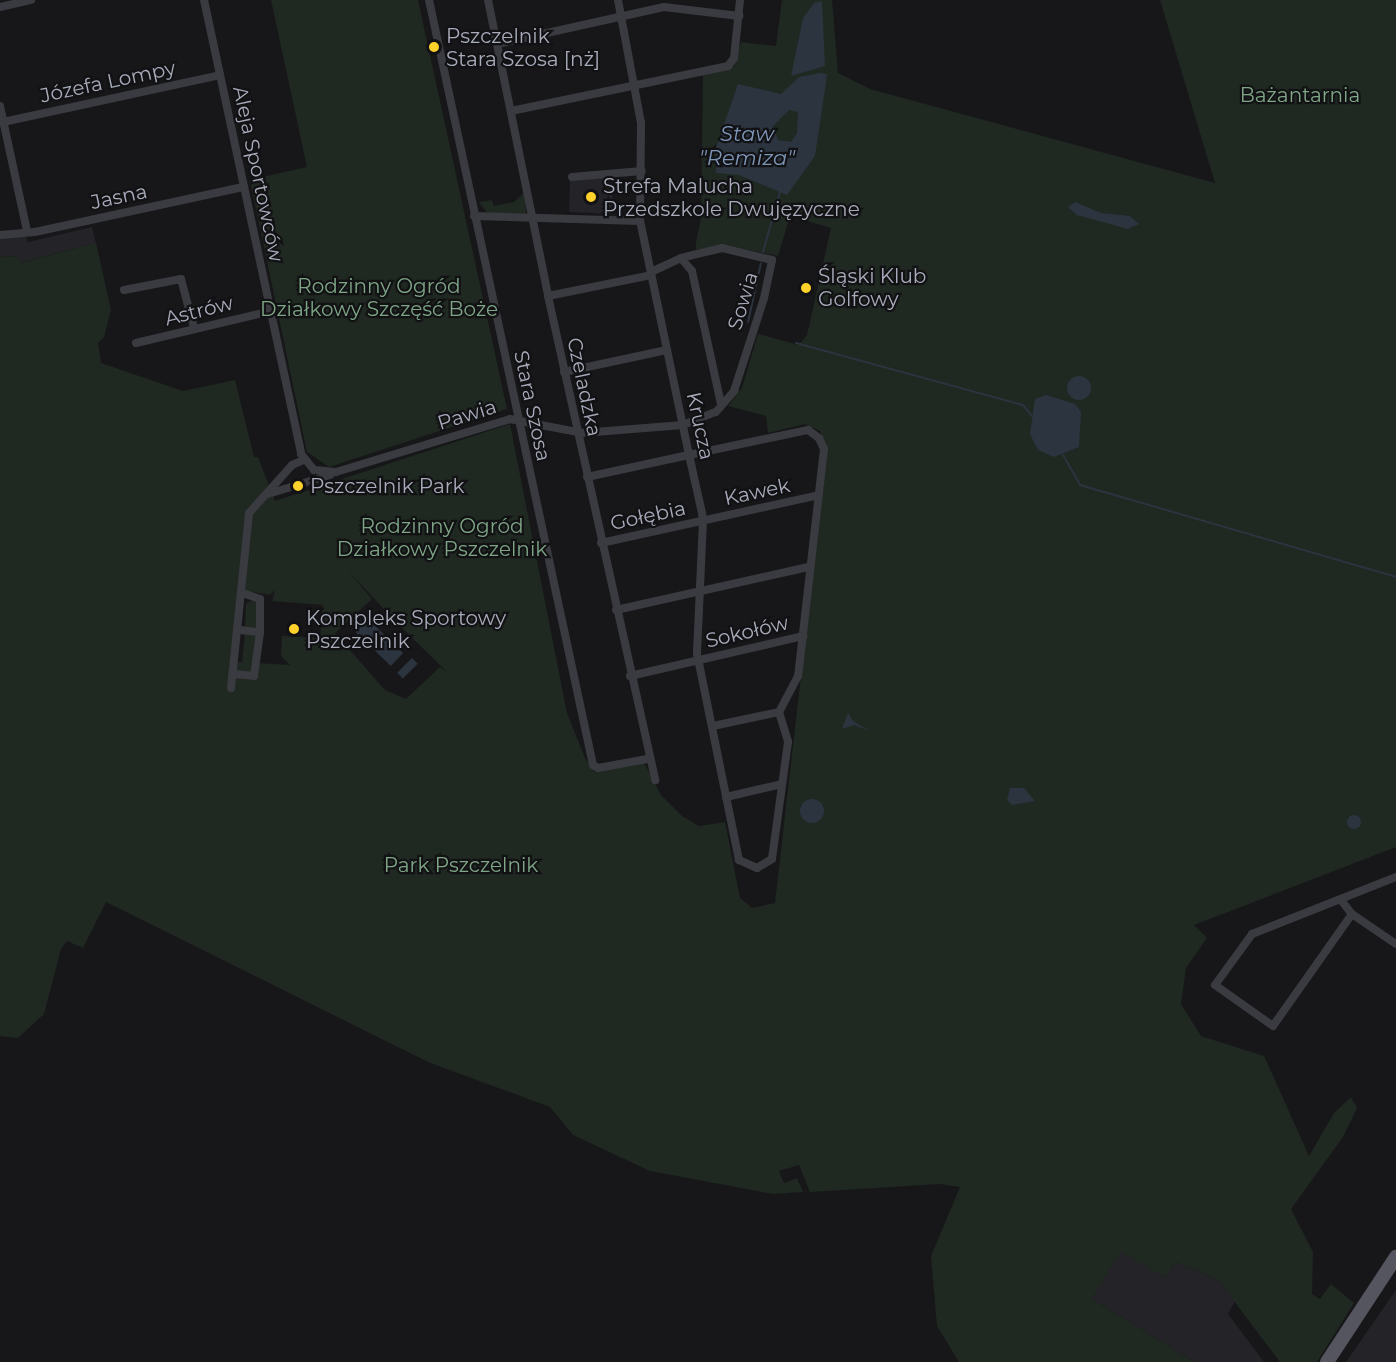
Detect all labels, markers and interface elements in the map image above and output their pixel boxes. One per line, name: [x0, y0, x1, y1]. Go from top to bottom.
place label: Pszczelnik Stara Szosa [nż]: [446, 24, 600, 71]
marker: Pszczelnik Stara Szosa [nż]: [427, 40, 441, 54]
street label: Józefa Lompy: [38, 56, 178, 108]
park label: Bażantarnia: [1240, 83, 1360, 107]
street label: Aleja Sportowców: [228, 84, 288, 264]
water label: Staw "Remiza": [699, 121, 795, 171]
place label: Strefa Malucha Przedszkole Dwujęzyczne: [603, 174, 860, 221]
street label: Jasna: [89, 179, 149, 215]
marker: Strefa Malucha Przedszkole Dwujęzyczne: [584, 190, 598, 204]
place label: Śląski Klub Golfowy: [818, 264, 926, 311]
street label: Sowia: [723, 269, 763, 333]
park label: Rodzinny Ogród Działkowy Szczęść Boże: [260, 275, 498, 322]
marker: Śląski Klub Golfowy: [799, 281, 813, 295]
street label: Astrów: [162, 291, 236, 331]
street label: Czeladzka: [562, 335, 606, 439]
street label: Stara Szosa: [509, 348, 555, 464]
street label: Krucza: [681, 390, 719, 462]
street label: Pawia: [435, 395, 499, 435]
street label: Kawek: [722, 473, 792, 511]
place label: Pszczelnik Park: [310, 474, 465, 498]
marker: Pszczelnik Park: [291, 479, 305, 493]
street label: Gołębia: [608, 496, 688, 536]
park label: Rodzinny Ogród Działkowy Pszczelnik: [337, 515, 547, 562]
place label: Kompleks Sportowy Pszczelnik: [306, 606, 506, 653]
street label: Sokołów: [703, 611, 791, 653]
marker: Kompleks Sportowy Pszczelnik: [287, 622, 301, 636]
park label: Park Pszczelnik: [384, 853, 538, 877]

